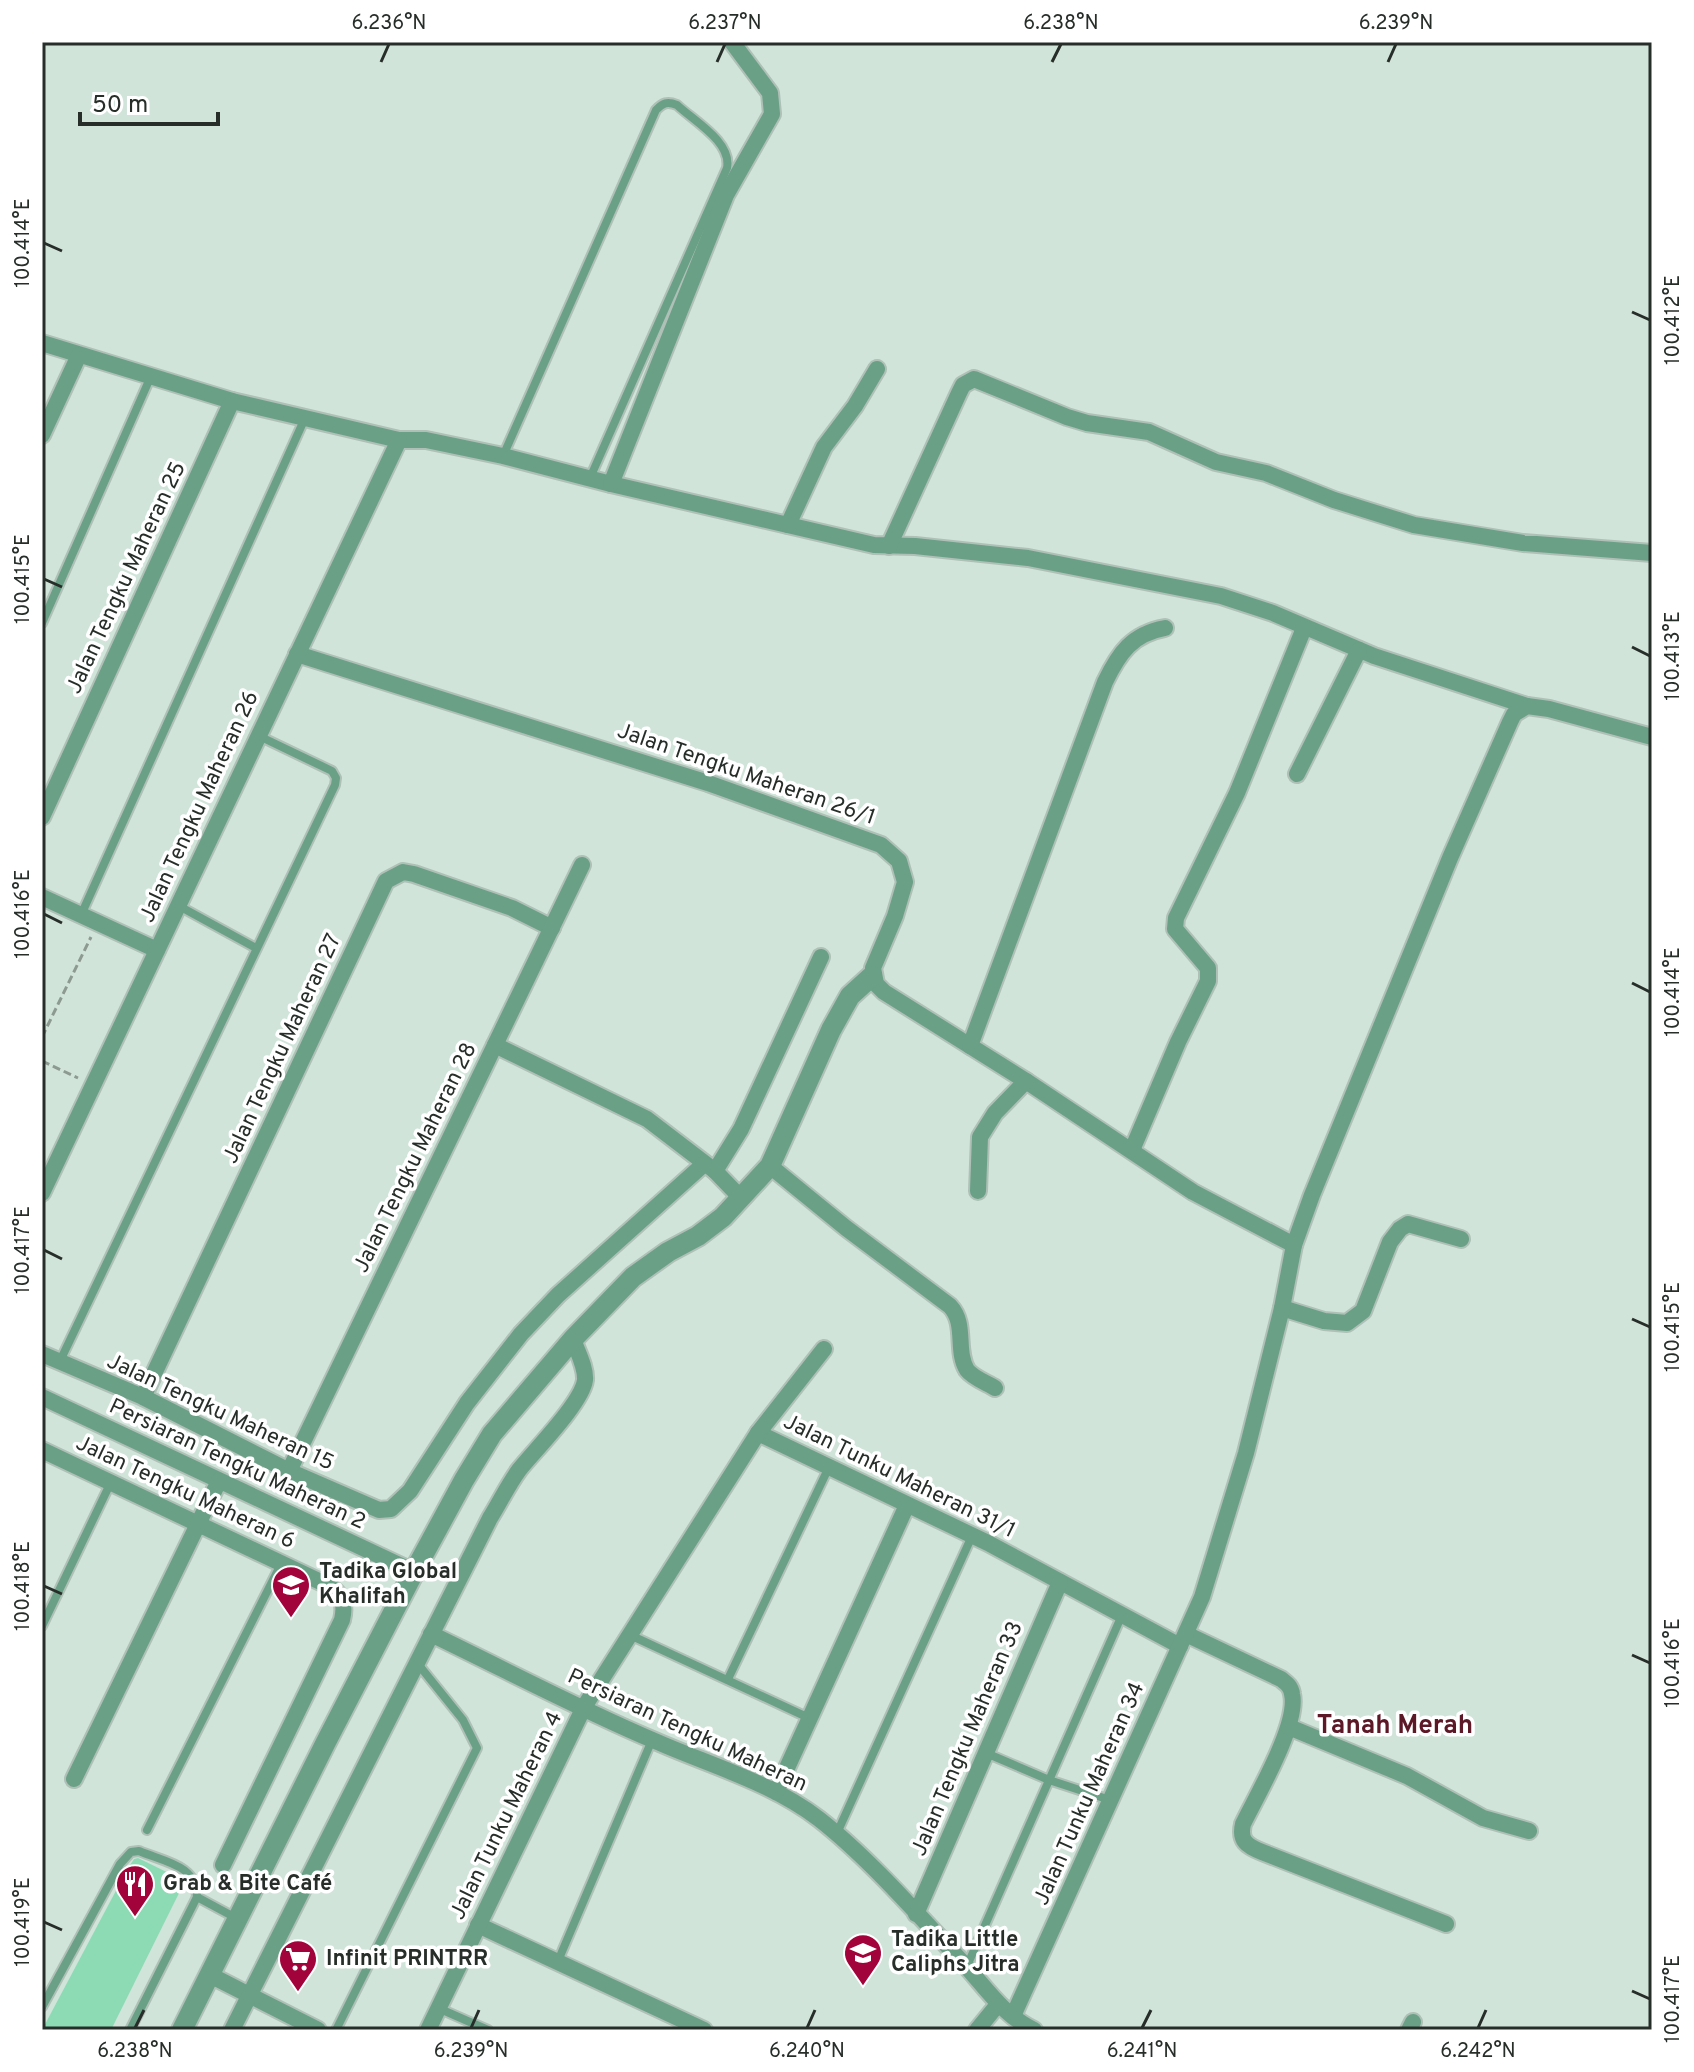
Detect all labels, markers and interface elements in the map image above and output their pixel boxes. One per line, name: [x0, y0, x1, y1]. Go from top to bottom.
text: 6.236°N: [352, 11, 427, 37]
text: 6.237°N: [688, 11, 762, 37]
text: 6.238°N: [1023, 11, 1099, 37]
text: 6.239°N: [1359, 11, 1433, 37]
scale bar: [80, 76, 218, 126]
text: 50 m: [92, 91, 148, 121]
text: 100.414°E: [11, 198, 37, 288]
text: 100.412°E: [1661, 275, 1687, 365]
street label: Jalan Tengku Maheran 25: [61, 458, 193, 698]
text: 100.415°E: [11, 534, 37, 624]
text: 100.413°E: [1661, 611, 1687, 701]
street label: Jalan Tengku Maheran 26: [134, 687, 266, 927]
street label: Jalan Tengku Maheran 26/1: [613, 718, 879, 832]
text: 100.416°E: [11, 869, 37, 959]
street label: Jalan Tengku Maheran 27: [218, 930, 348, 1168]
text: 100.414°E: [1661, 947, 1687, 1037]
street label: Jalan Tengku Maheran 28: [348, 1039, 484, 1277]
text: 100.417°E: [11, 1206, 37, 1294]
text: 100.415°E: [1661, 1282, 1687, 1372]
street label: Jalan Tengku Maheran 15: [102, 1348, 338, 1478]
street label: Persiaran Tengku Maheran 2: [104, 1394, 370, 1536]
street label: Jalan Tunku Maheran 31/1: [778, 1409, 1020, 1545]
street label: Jalan Tengku Maheran 6: [71, 1430, 299, 1556]
text: 100.418°E: [11, 1541, 37, 1631]
place label: Tadika Global Khalifah: [319, 1559, 457, 1611]
school or university icon: Tadika Global Khalifah: [270, 1564, 312, 1619]
street label: Jalan Tengku Maheran 33: [906, 1618, 1030, 1860]
text: 100.416°E: [1661, 1618, 1687, 1708]
street label: Persiaran Tengku Maheran: [563, 1664, 811, 1798]
street label: Jalan Tunku Maheran 34: [1029, 1678, 1151, 1910]
street label: Jalan Tunku Maheran 4: [445, 1708, 569, 1924]
district label: Tanah Merah: [1317, 1710, 1473, 1743]
restaurant icon: Grab & Bite Café: [114, 1863, 156, 1918]
place label: Grab & Bite Café: [163, 1871, 332, 1898]
text: 100.419°E: [11, 1877, 37, 1967]
place label: Tadika Little Caliphs Jitra: [891, 1927, 1019, 1979]
school or university icon: Tadika Little Caliphs Jitra: [842, 1932, 884, 1987]
supermarket icon: Infinit PRINTRR: [277, 1938, 319, 1993]
place label: Infinit PRINTRR: [326, 1946, 488, 1973]
text: 100.417°E: [1661, 1955, 1687, 2043]
text: 6.238°N: [97, 2039, 173, 2065]
text: 6.239°N: [434, 2039, 508, 2065]
text: 6.240°N: [769, 2039, 845, 2065]
text: 6.241°N: [1107, 2039, 1177, 2065]
text: 6.242°N: [1440, 2039, 1516, 2065]

